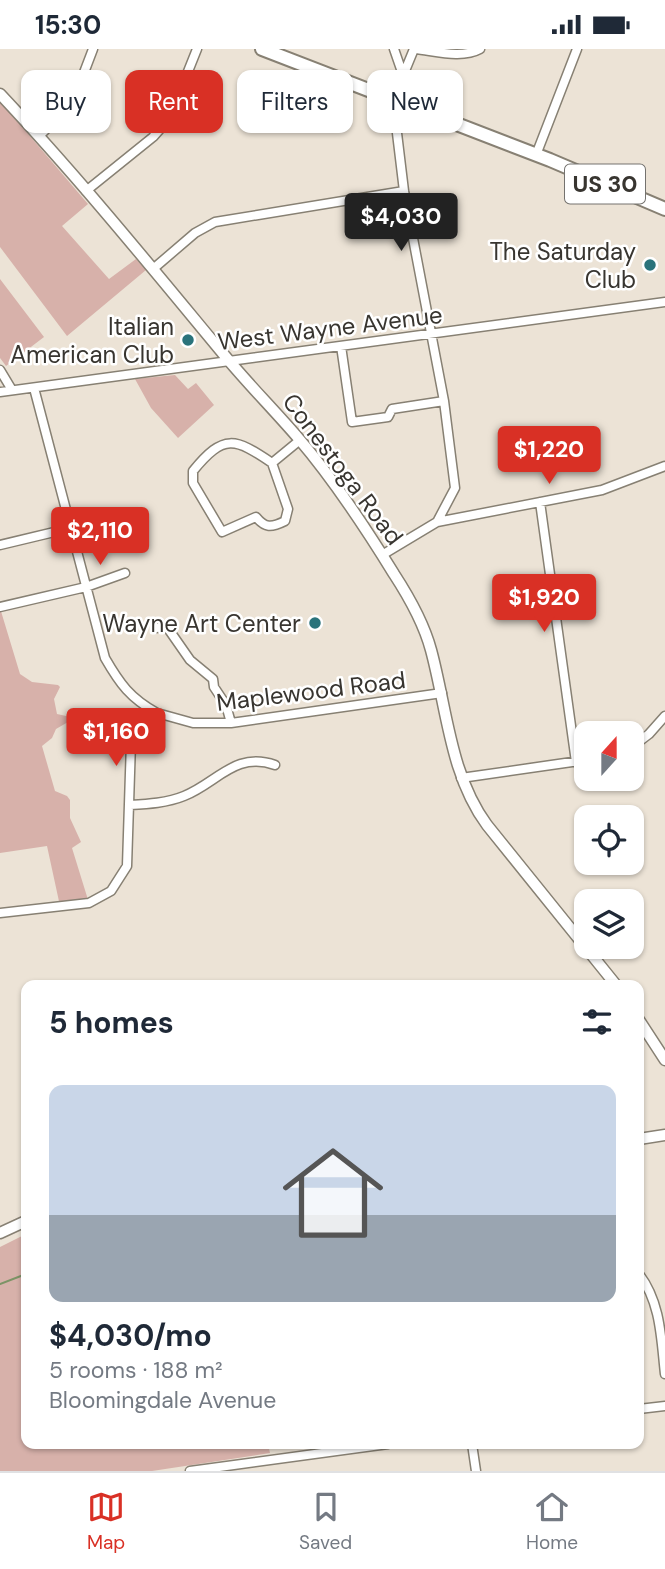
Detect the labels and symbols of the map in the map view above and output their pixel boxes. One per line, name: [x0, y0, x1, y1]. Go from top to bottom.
road number: US 30: [565, 165, 645, 203]
pin: $4,030: [344, 193, 458, 253]
place label: The Saturday Club: [489, 236, 636, 295]
marker: The Saturday Club: [642, 257, 658, 273]
street label: West Wayne Avenue: [216, 299, 444, 357]
place label: Italian American Club: [10, 311, 174, 370]
marker: Italian American Club: [180, 332, 196, 348]
street label: Conestoga Road: [276, 387, 410, 551]
pin: $1,220: [492, 427, 606, 486]
pin: $2,110: [43, 507, 157, 567]
pin: $1,920: [487, 575, 601, 634]
place label: Wayne Art Center: [102, 608, 301, 639]
marker: Wayne Art Center: [307, 615, 323, 631]
street label: Maplewood Road: [215, 664, 407, 718]
pin: $1,160: [59, 709, 173, 768]
north arrow: [574, 721, 644, 791]

